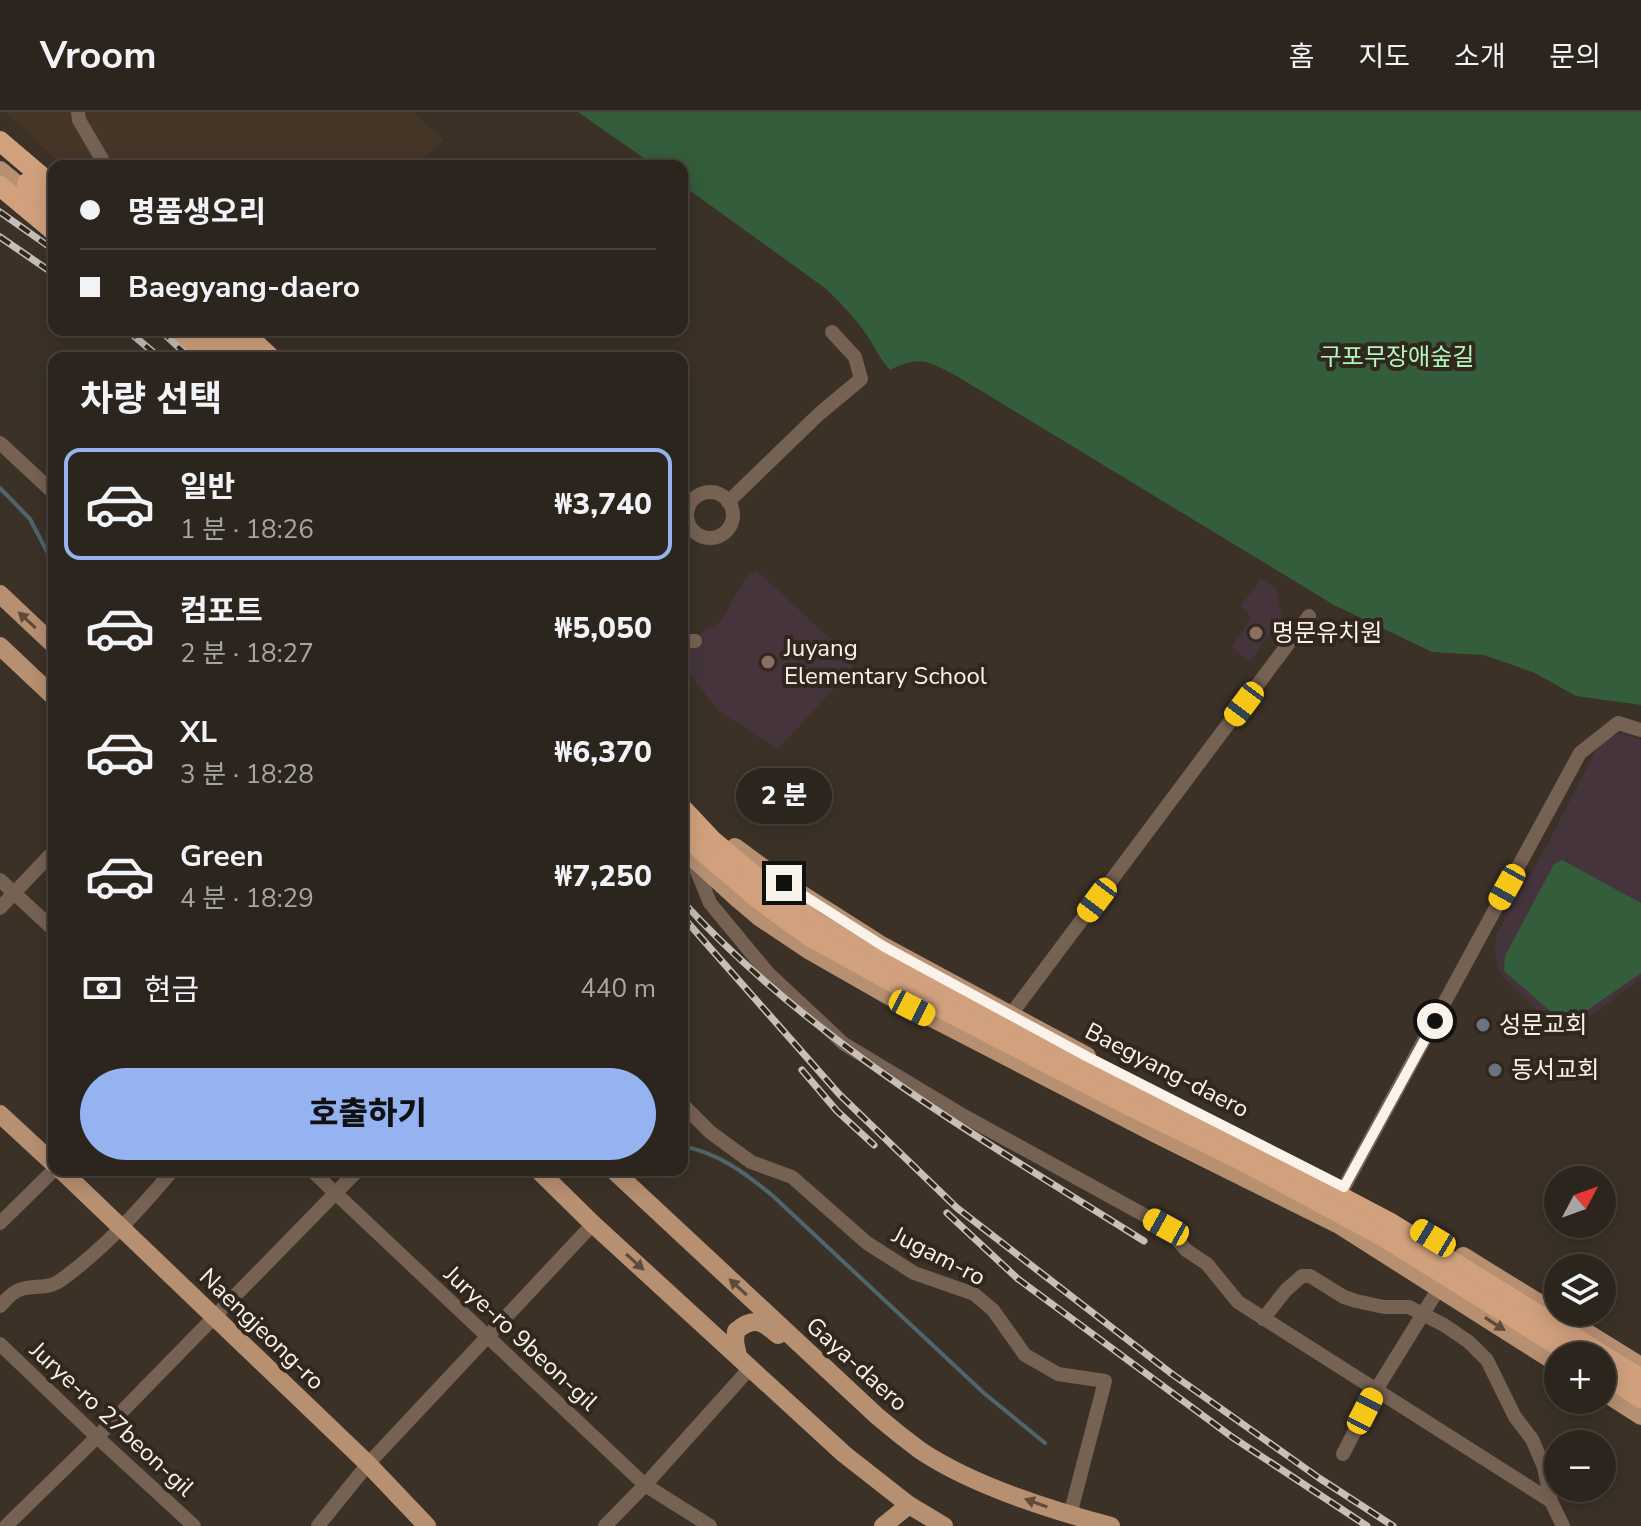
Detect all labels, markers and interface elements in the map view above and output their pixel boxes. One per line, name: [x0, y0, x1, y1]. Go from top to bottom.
text: Vroom: [40, 30, 157, 81]
text: 홈: [1289, 38, 1314, 76]
text: 지도: [1358, 38, 1410, 76]
text: 소개: [1454, 38, 1505, 76]
text: 문의: [1549, 38, 1601, 76]
text: 명품생오리: [128, 192, 266, 233]
text: Baegyang-daero: [128, 267, 360, 308]
park label: 구포무장애숲길: [1320, 341, 1474, 373]
text: 차량 선택: [80, 375, 222, 424]
text: 일반: [180, 467, 235, 508]
icon: car: [84, 468, 156, 540]
text: ₩3,740: [554, 484, 652, 525]
text: 1 분 · 18:26: [180, 512, 314, 547]
text: 컴포트: [180, 591, 263, 632]
icon: car: [84, 592, 156, 664]
text: ₩5,050: [554, 608, 652, 649]
one-way arrow: [18, 611, 37, 629]
place label: 명문유치원: [1272, 617, 1382, 649]
marker: 명문유치원: [1247, 624, 1265, 642]
place label: Juyang Elementary School: [783, 632, 987, 692]
text: 2 분 · 18:27: [180, 636, 314, 671]
marker: Juyang Elementary School: [759, 653, 777, 671]
car: [1220, 678, 1268, 730]
text: XL: [180, 712, 217, 753]
icon: car: [84, 716, 156, 788]
text: ₩6,370: [554, 732, 652, 773]
text: 3 분 · 18:28: [180, 757, 314, 792]
callout: 2 분: [736, 767, 832, 823]
text: 2 분: [761, 778, 807, 813]
text: Green: [180, 836, 264, 877]
icon: car: [84, 840, 156, 912]
text: ₩7,250: [554, 856, 652, 897]
car: [1485, 860, 1529, 914]
route end: [766, 865, 802, 901]
car: [1073, 874, 1121, 926]
text: 4 분 · 18:29: [180, 881, 314, 916]
icon: cash: [80, 966, 124, 1010]
text: 현금: [144, 970, 199, 1011]
text: 440 m: [580, 971, 656, 1006]
car: [885, 986, 939, 1030]
route start: [1417, 1003, 1453, 1039]
place label: 성문교회: [1499, 1009, 1587, 1041]
street label: Baegyang-daero: [1080, 1015, 1254, 1125]
marker: 성문교회: [1474, 1016, 1492, 1034]
place label: 동서교회: [1511, 1054, 1599, 1086]
marker: 동서교회: [1486, 1061, 1504, 1079]
button: 호출하기: [80, 1068, 656, 1160]
north arrow: [1544, 1166, 1616, 1238]
map controls: [1544, 1166, 1616, 1502]
car: [1139, 1205, 1193, 1249]
car: [1406, 1215, 1460, 1261]
street label: Jugam-ro: [886, 1218, 991, 1293]
one-way arrow: [625, 1253, 644, 1271]
button: layers: [1544, 1254, 1616, 1326]
street label: Jurye-ro 9beon-gil: [436, 1258, 605, 1418]
street label: Naengjeong-ro: [192, 1261, 332, 1397]
one-way arrow: [729, 1278, 748, 1296]
street label: Gaya-daero: [799, 1310, 915, 1418]
one-way arrow: [1485, 1317, 1506, 1332]
street label: Jurye-ro 27beon-gil: [22, 1334, 201, 1504]
button: +: [1544, 1342, 1616, 1414]
car: [1343, 1384, 1387, 1438]
button: −: [1544, 1430, 1616, 1502]
one-way arrow: [1024, 1496, 1048, 1509]

